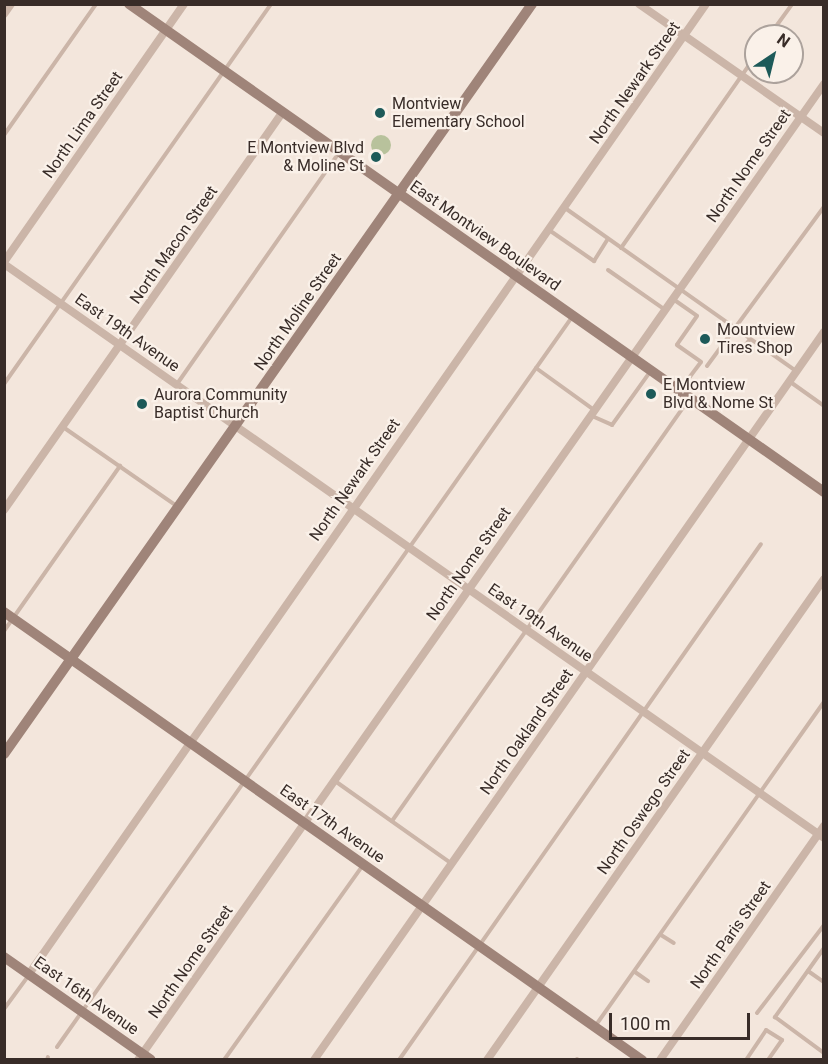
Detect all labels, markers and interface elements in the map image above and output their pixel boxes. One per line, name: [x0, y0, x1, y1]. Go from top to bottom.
street label: North Newark Street: [586, 18, 684, 148]
north arrow: [744, 24, 804, 84]
text: N: [773, 29, 794, 52]
street label: North Lima Street: [39, 68, 127, 182]
place label: Montview Elementary School: [392, 94, 525, 132]
marker: Montview Elementary School: [373, 106, 387, 120]
street label: North Nome Street: [703, 106, 795, 226]
place label: E Montview Blvd & Moline St: [247, 138, 364, 176]
marker: E Montview Blvd & Moline St: [369, 150, 383, 164]
street label: East Montview Boulevard: [406, 177, 564, 295]
street label: North Macon Street: [126, 182, 222, 308]
street label: North Moline Street: [250, 250, 346, 374]
street label: East 19th Avenue: [71, 290, 183, 376]
place label: Mountview Tires Shop: [717, 320, 795, 358]
marker: Mountview Tires Shop: [698, 332, 712, 346]
place label: E Montview Blvd & Nome St: [663, 375, 773, 413]
place label: Aurora Community Baptist Church: [154, 385, 287, 423]
marker: E Montview Blvd & Nome St: [644, 387, 658, 401]
marker: Aurora Community Baptist Church: [135, 397, 149, 411]
street label: North Newark Street: [306, 415, 404, 545]
street label: North Nome Street: [423, 504, 515, 624]
street label: East 19th Avenue: [484, 580, 596, 666]
street label: North Oakland Street: [476, 666, 578, 798]
street label: North Oswego Street: [594, 746, 694, 878]
street label: East 17th Avenue: [276, 781, 388, 867]
street label: North Paris Street: [687, 878, 775, 992]
street label: North Nome Street: [145, 902, 237, 1022]
street label: East 16th Avenue: [30, 953, 142, 1039]
scale bar: [612, 1001, 753, 1039]
text: 100 m: [620, 1013, 671, 1034]

